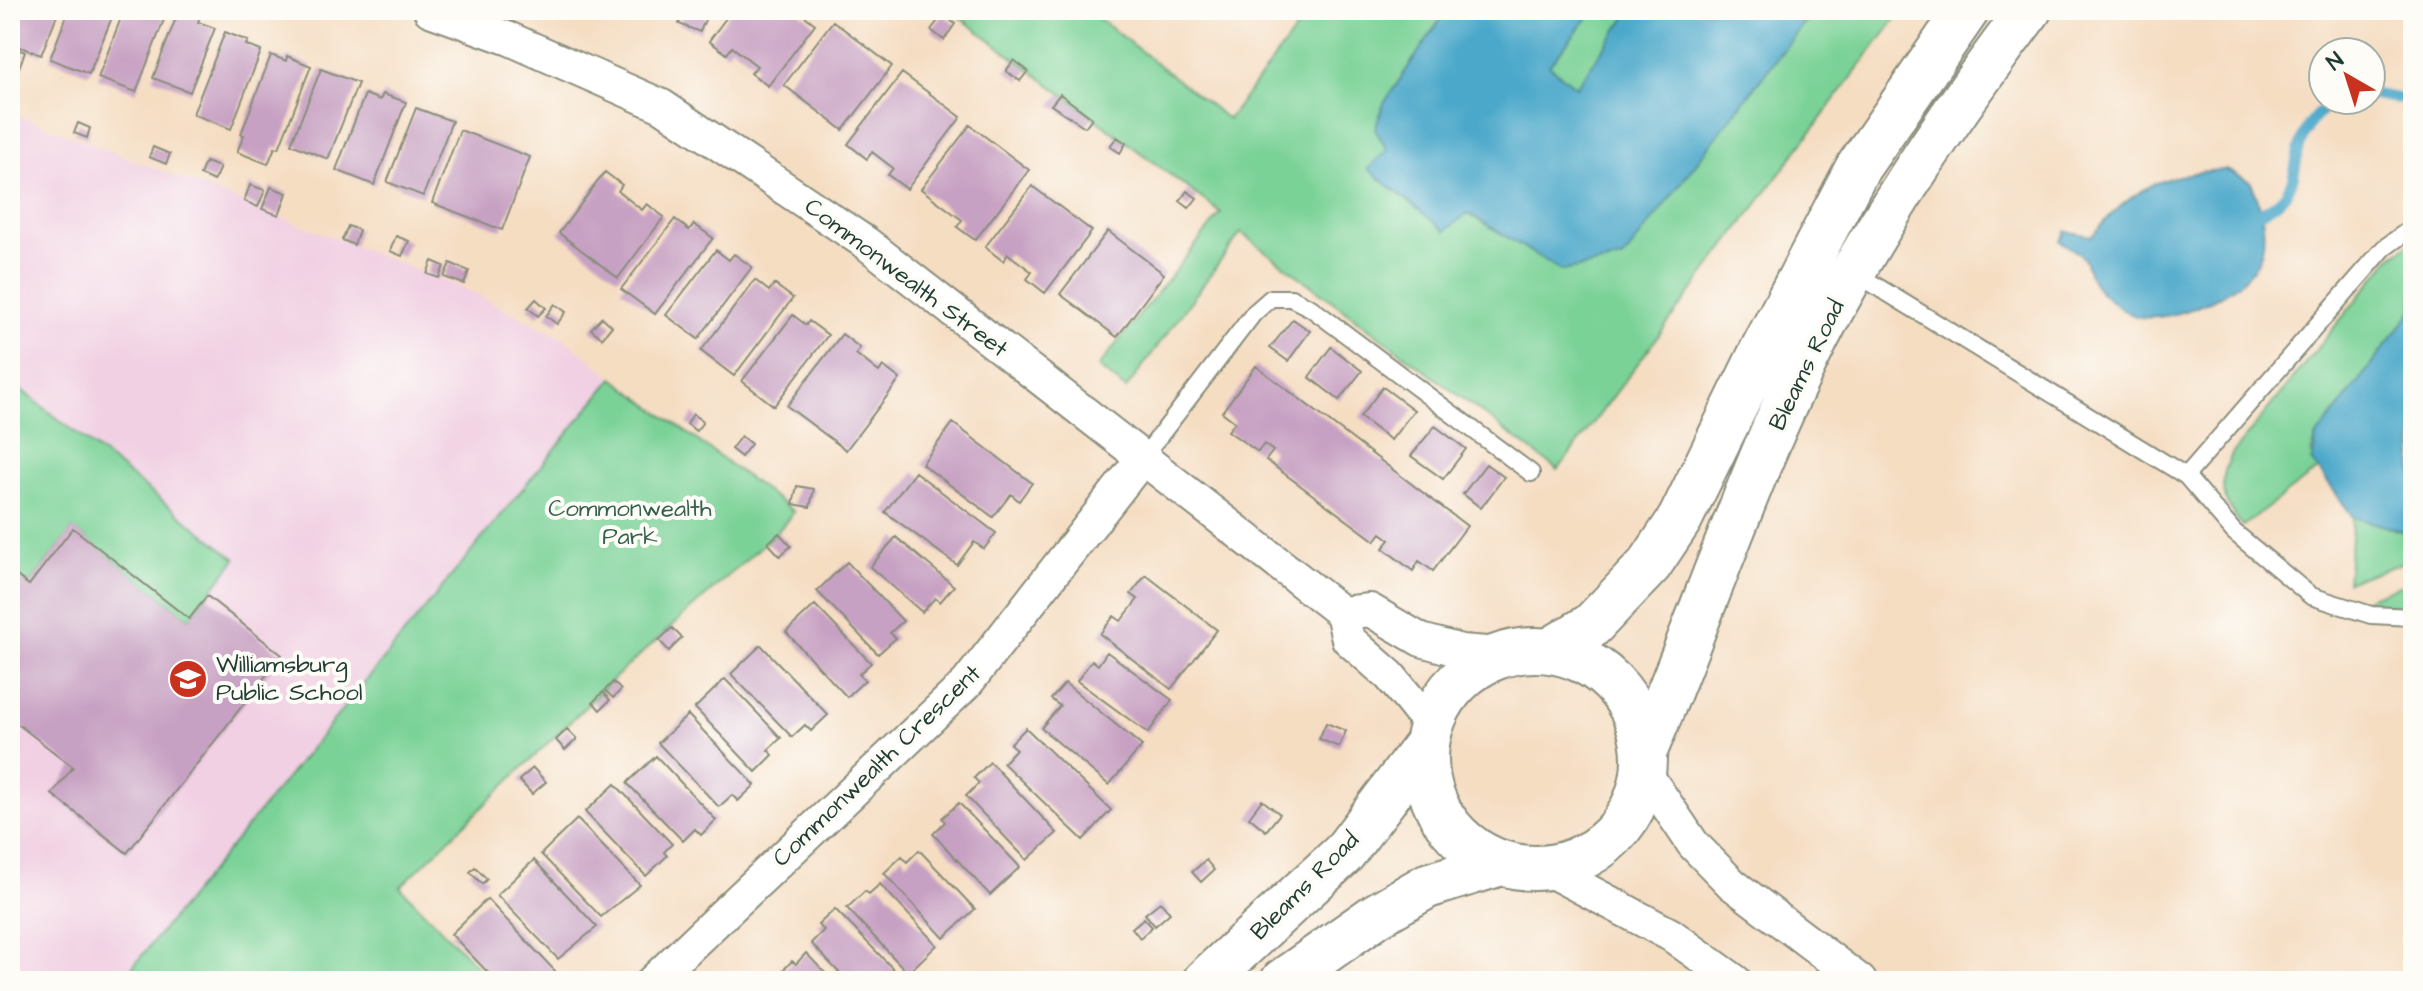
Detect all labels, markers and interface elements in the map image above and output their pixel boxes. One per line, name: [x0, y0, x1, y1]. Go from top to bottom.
north arrow: [2307, 36, 2387, 116]
text: N: [2320, 45, 2351, 78]
street label: Commonwealth Street: [797, 190, 1015, 366]
street label: Bleams Road: [1761, 294, 1853, 436]
park label: Commonwealth Park: [548, 492, 712, 554]
place label: Williamsburg Public School: [216, 648, 362, 710]
street label: Commonwealth Crescent: [765, 657, 989, 875]
school or university icon: Williamsburg Public School: [167, 658, 209, 700]
street label: Bleams Road: [1243, 824, 1367, 948]

